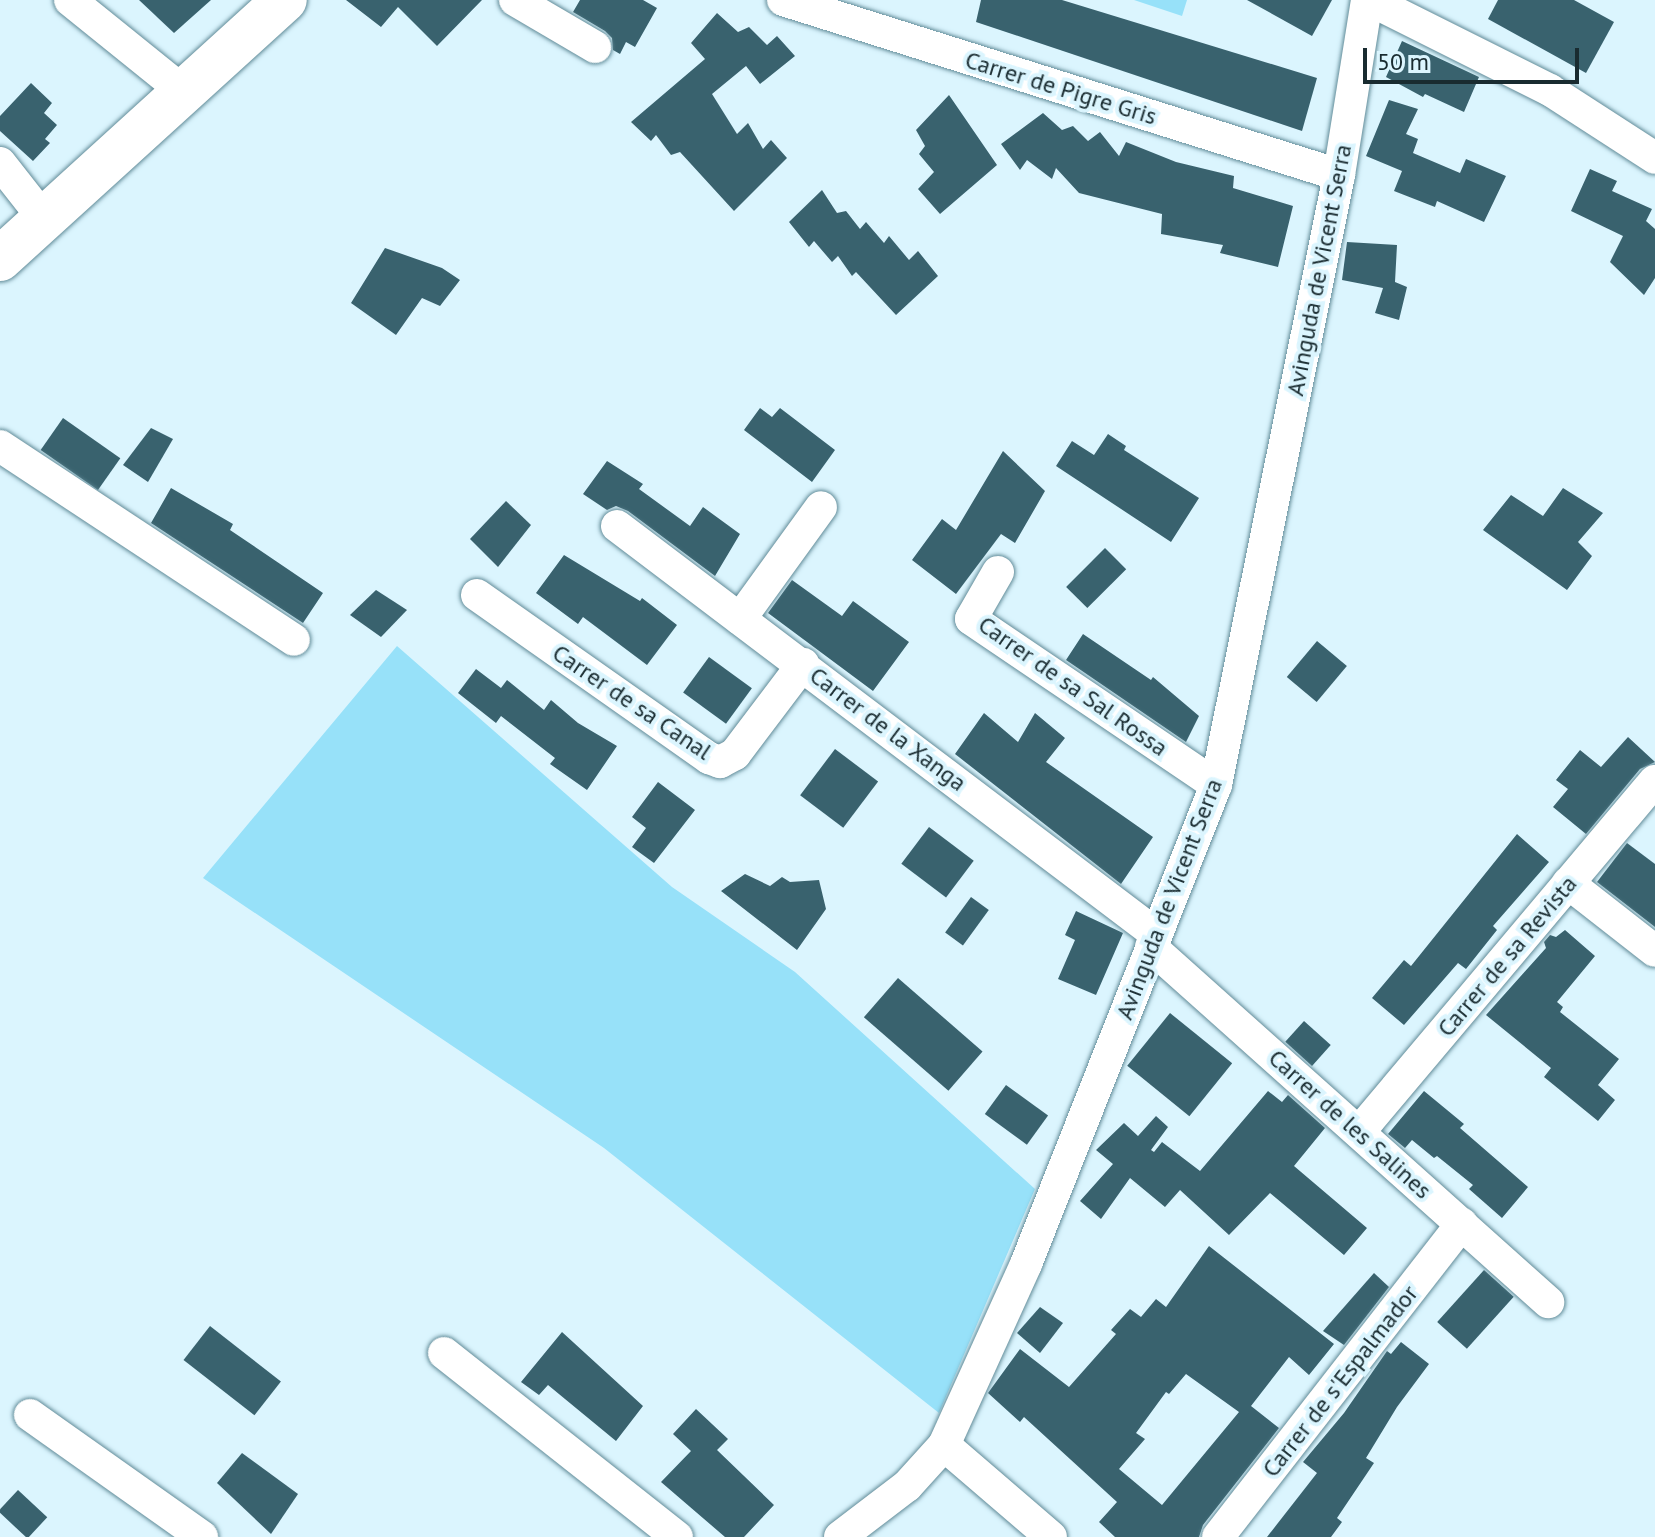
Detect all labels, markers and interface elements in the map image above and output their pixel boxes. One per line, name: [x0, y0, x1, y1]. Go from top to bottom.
scale bar: [1367, 32, 1583, 82]
street label: Carrer de Pigre Gris: [962, 45, 1160, 131]
text: 50 m: [1377, 46, 1429, 77]
street label: Avinguda de Vicent Serra: [1280, 141, 1358, 399]
street label: Carrer de sa Sal Rossa: [973, 610, 1173, 762]
street label: Carrer de sa Canal: [547, 638, 717, 766]
street label: Carrer de la Xanga: [804, 661, 972, 797]
street label: Avinguda de Vicent Serra: [1110, 774, 1228, 1024]
street label: Carrer de sa Revista: [1431, 870, 1583, 1042]
street label: Carrer de les Salines: [1263, 1043, 1437, 1205]
street label: Carrer de s'Espalmador: [1256, 1279, 1424, 1483]

